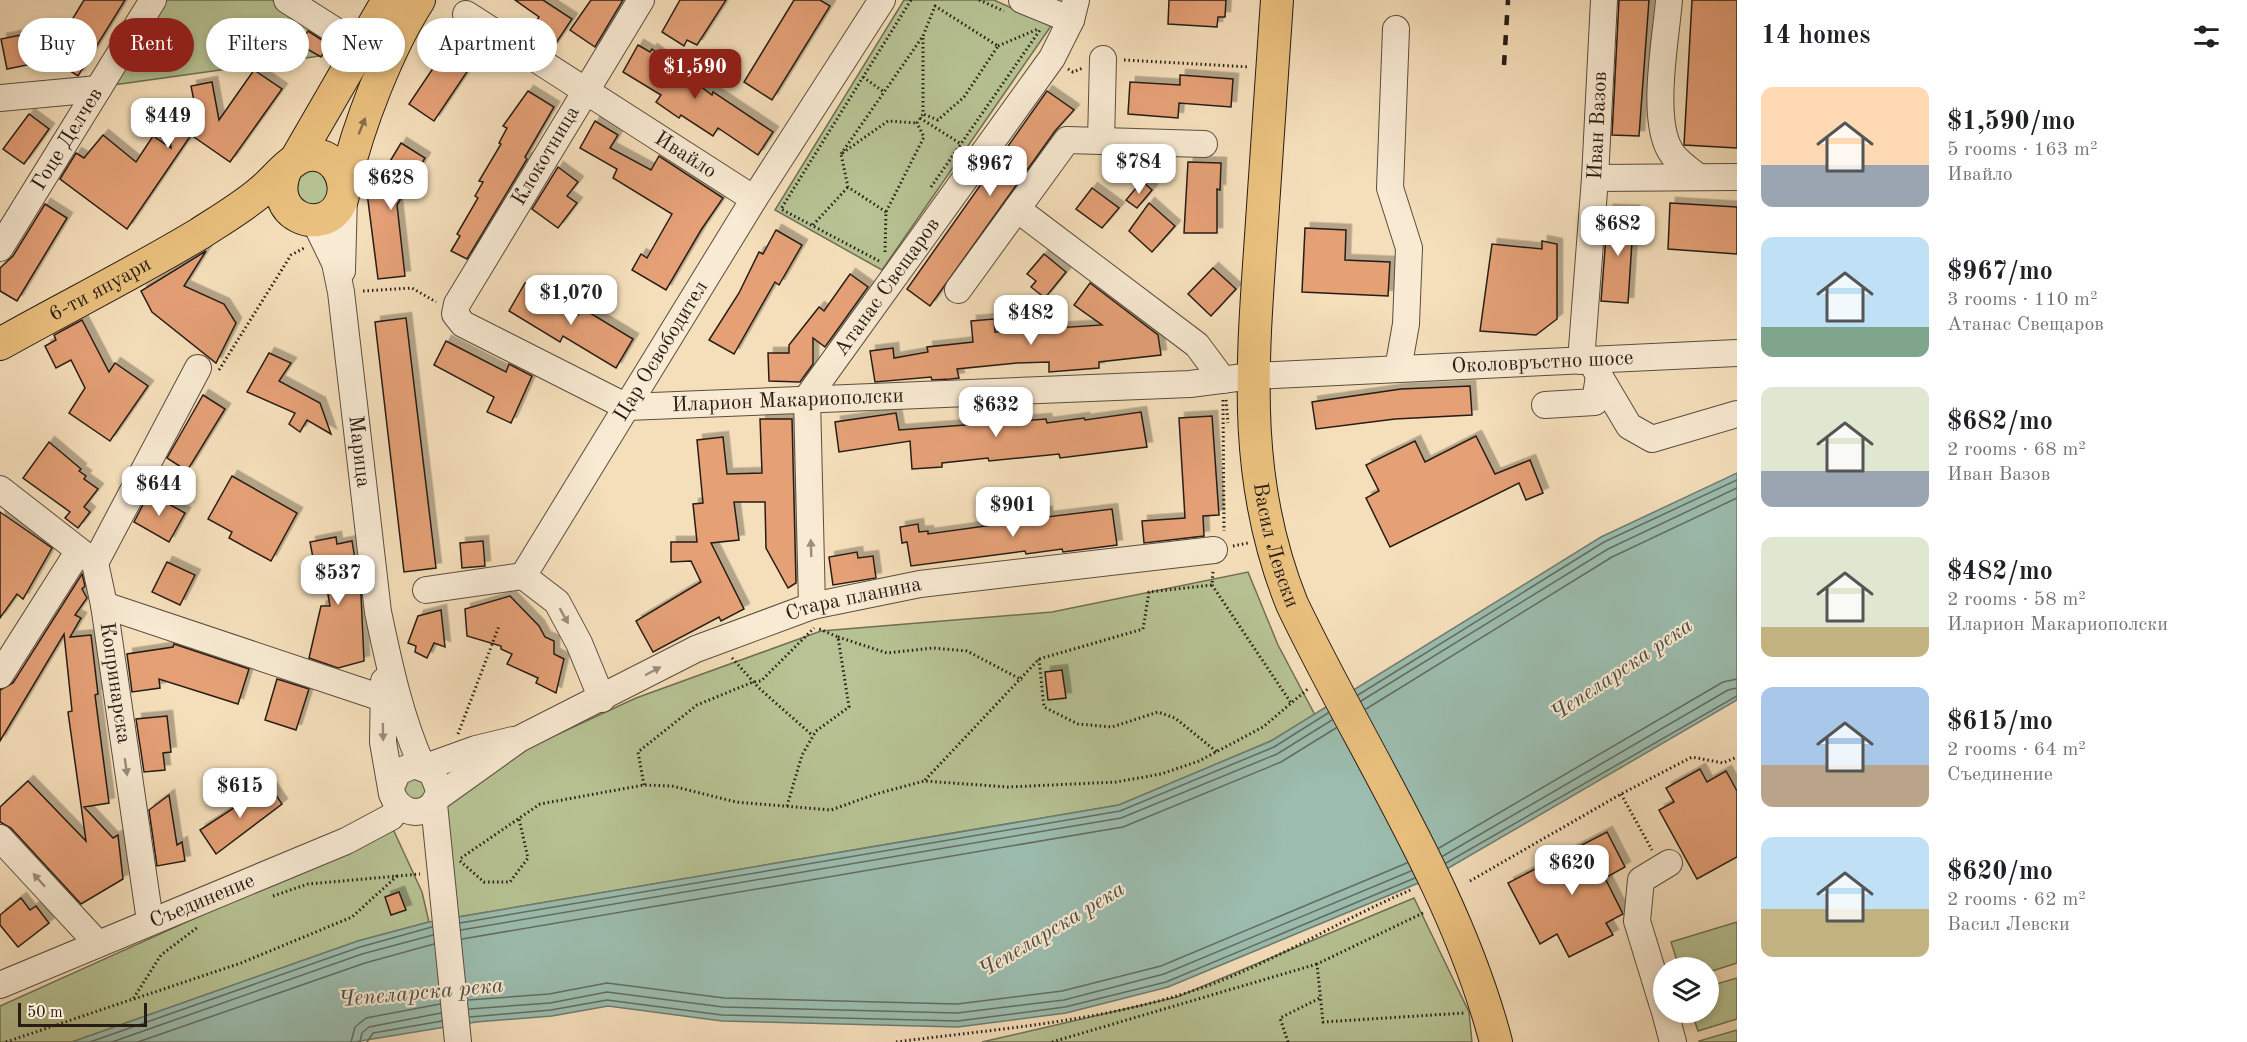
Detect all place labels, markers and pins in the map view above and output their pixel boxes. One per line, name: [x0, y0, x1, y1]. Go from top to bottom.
pin: $1,590: [646, 49, 744, 100]
pin: $449: [132, 98, 204, 149]
pin: $784: [1103, 144, 1175, 195]
pin: $967: [954, 146, 1026, 197]
pin: $628: [355, 160, 427, 211]
pin: $682: [1582, 206, 1654, 257]
pin: $1,070: [522, 275, 620, 326]
pin: $482: [995, 295, 1067, 346]
pin: $632: [960, 387, 1032, 438]
pin: $644: [123, 466, 195, 517]
pin: $901: [977, 487, 1049, 538]
pin: $537: [302, 555, 374, 606]
pin: $615: [204, 768, 276, 819]
pin: $620: [1536, 845, 1608, 896]

